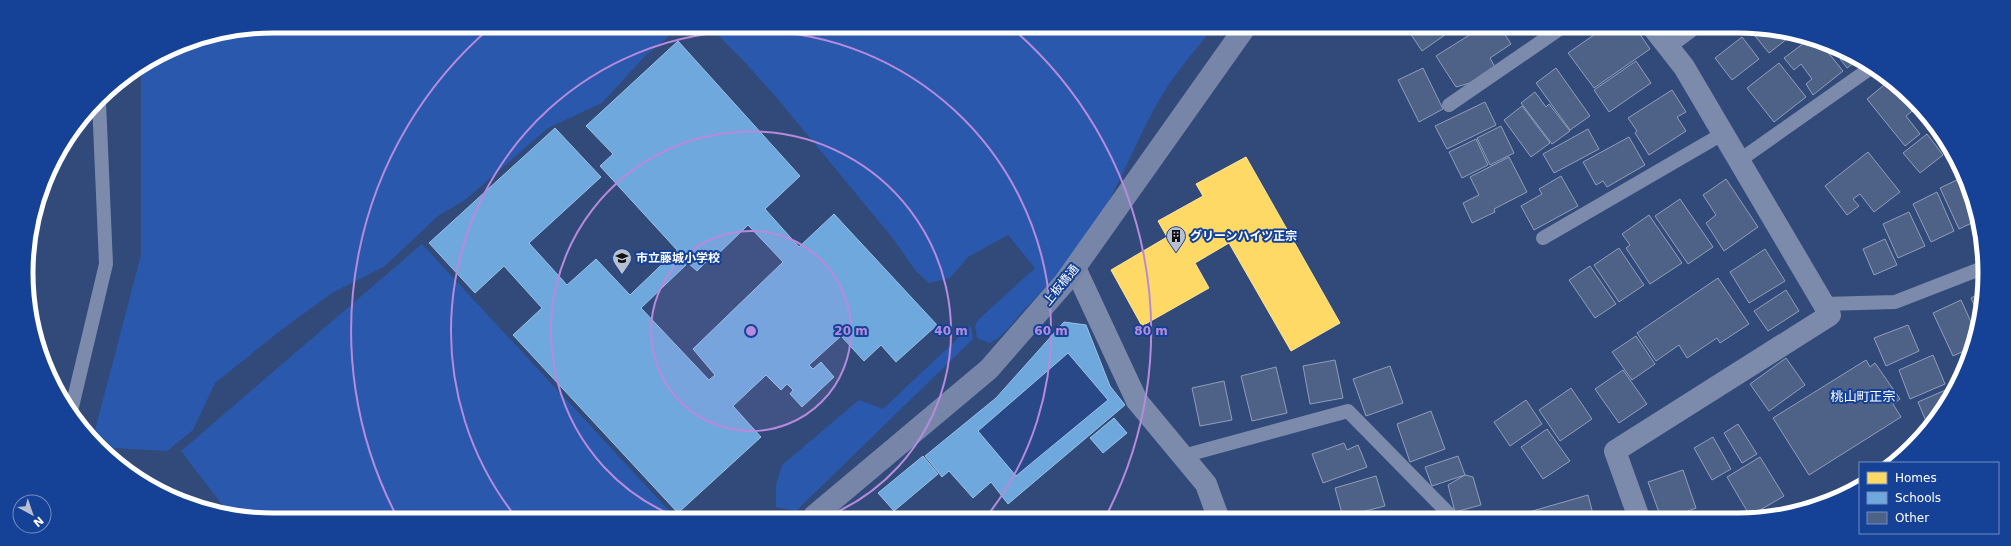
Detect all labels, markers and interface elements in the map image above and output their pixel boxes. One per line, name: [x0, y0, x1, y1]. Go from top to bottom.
building icon: グリーンハイツ正宗: [1165, 225, 1187, 253]
place label: グリーンハイツ正宗: [1190, 229, 1297, 243]
school or university icon: 市立藤城小学校: [611, 247, 633, 275]
place label: 市立藤城小学校: [636, 251, 720, 265]
street label: 上板橋通: [1040, 262, 1082, 308]
centre of rings: [744, 324, 758, 338]
text: 20 m: [834, 324, 868, 338]
text: 40 m: [934, 324, 968, 338]
text: 60 m: [1034, 324, 1068, 338]
text: 80 m: [1134, 324, 1168, 338]
district label: 桃山町正宗: [1830, 389, 1896, 404]
legend: [1859, 462, 1999, 534]
text: Homes: [1895, 471, 1937, 485]
text: Schools: [1895, 491, 1941, 505]
north arrow: [12, 494, 52, 534]
text: Other: [1895, 511, 1929, 525]
text: N: [30, 513, 46, 529]

